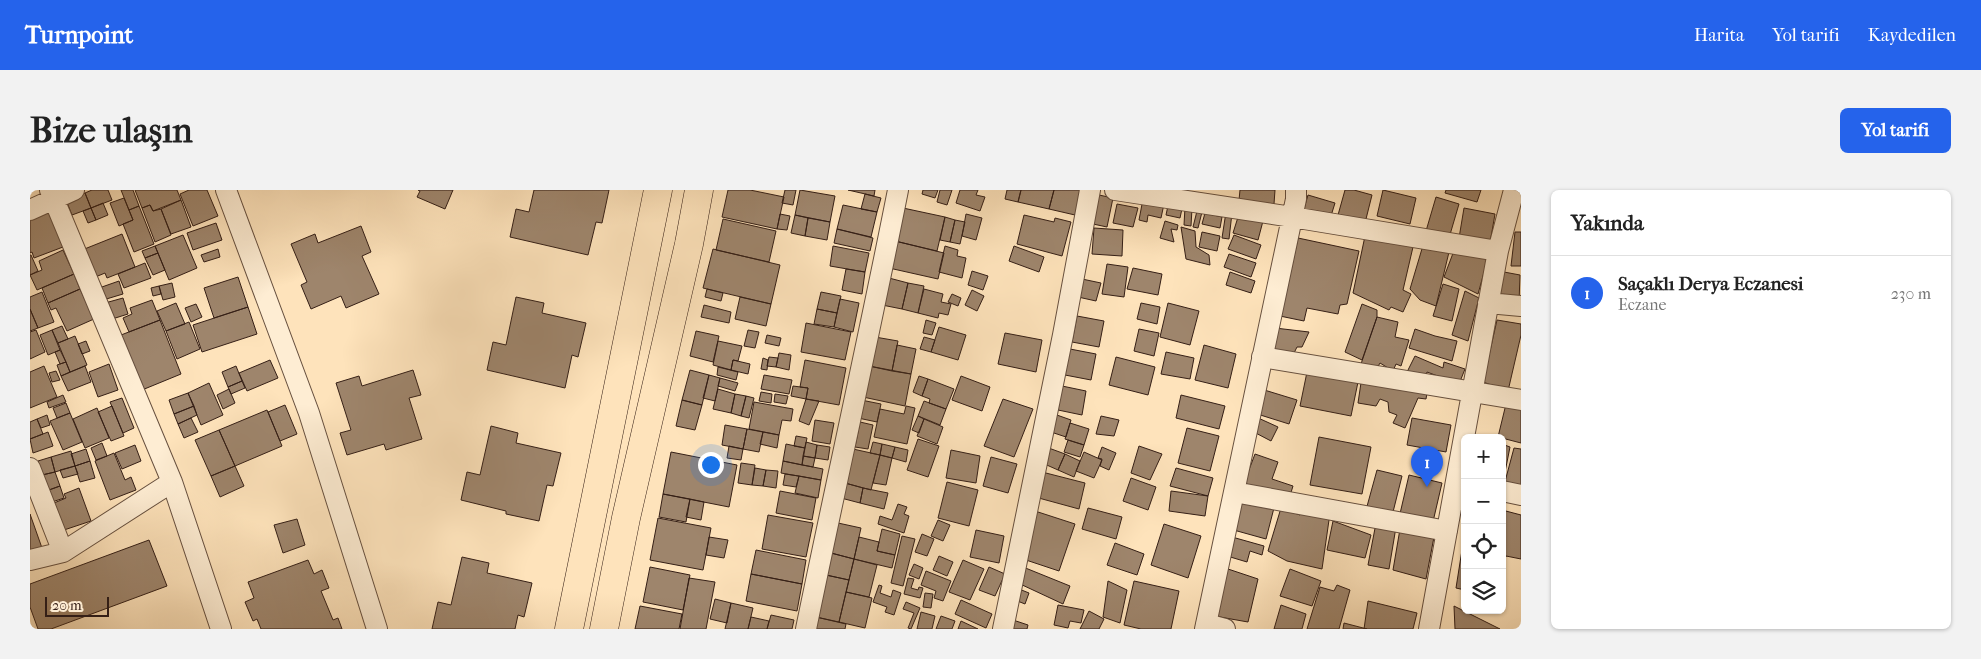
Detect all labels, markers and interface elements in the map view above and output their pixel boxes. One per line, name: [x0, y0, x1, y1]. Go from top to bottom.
text: Turnpoint: [25, 21, 133, 49]
text: Harita: [1694, 25, 1744, 46]
text: Yol tarifi: [1772, 25, 1840, 46]
text: Kaydedilen: [1868, 25, 1956, 46]
button: Yol tarifi: [1840, 108, 1951, 153]
text: Bize ulaşın: [30, 110, 193, 151]
text: Yakında: [1571, 211, 1644, 235]
text: Saçaklı Derya Eczanesi: [1618, 273, 1803, 295]
text: 1: [1584, 284, 1590, 303]
text: 230 m: [1891, 284, 1931, 303]
text: Eczane: [1618, 295, 1666, 314]
map controls: [1461, 434, 1506, 614]
button: +: [1461, 434, 1506, 479]
pin: 1: [1411, 446, 1443, 487]
your location: [698, 452, 724, 478]
button: −: [1461, 479, 1506, 524]
button: locate: [1461, 524, 1506, 569]
button: layers: [1461, 569, 1506, 614]
scale bar: [45, 594, 109, 617]
text: 20 m: [52, 597, 82, 614]

